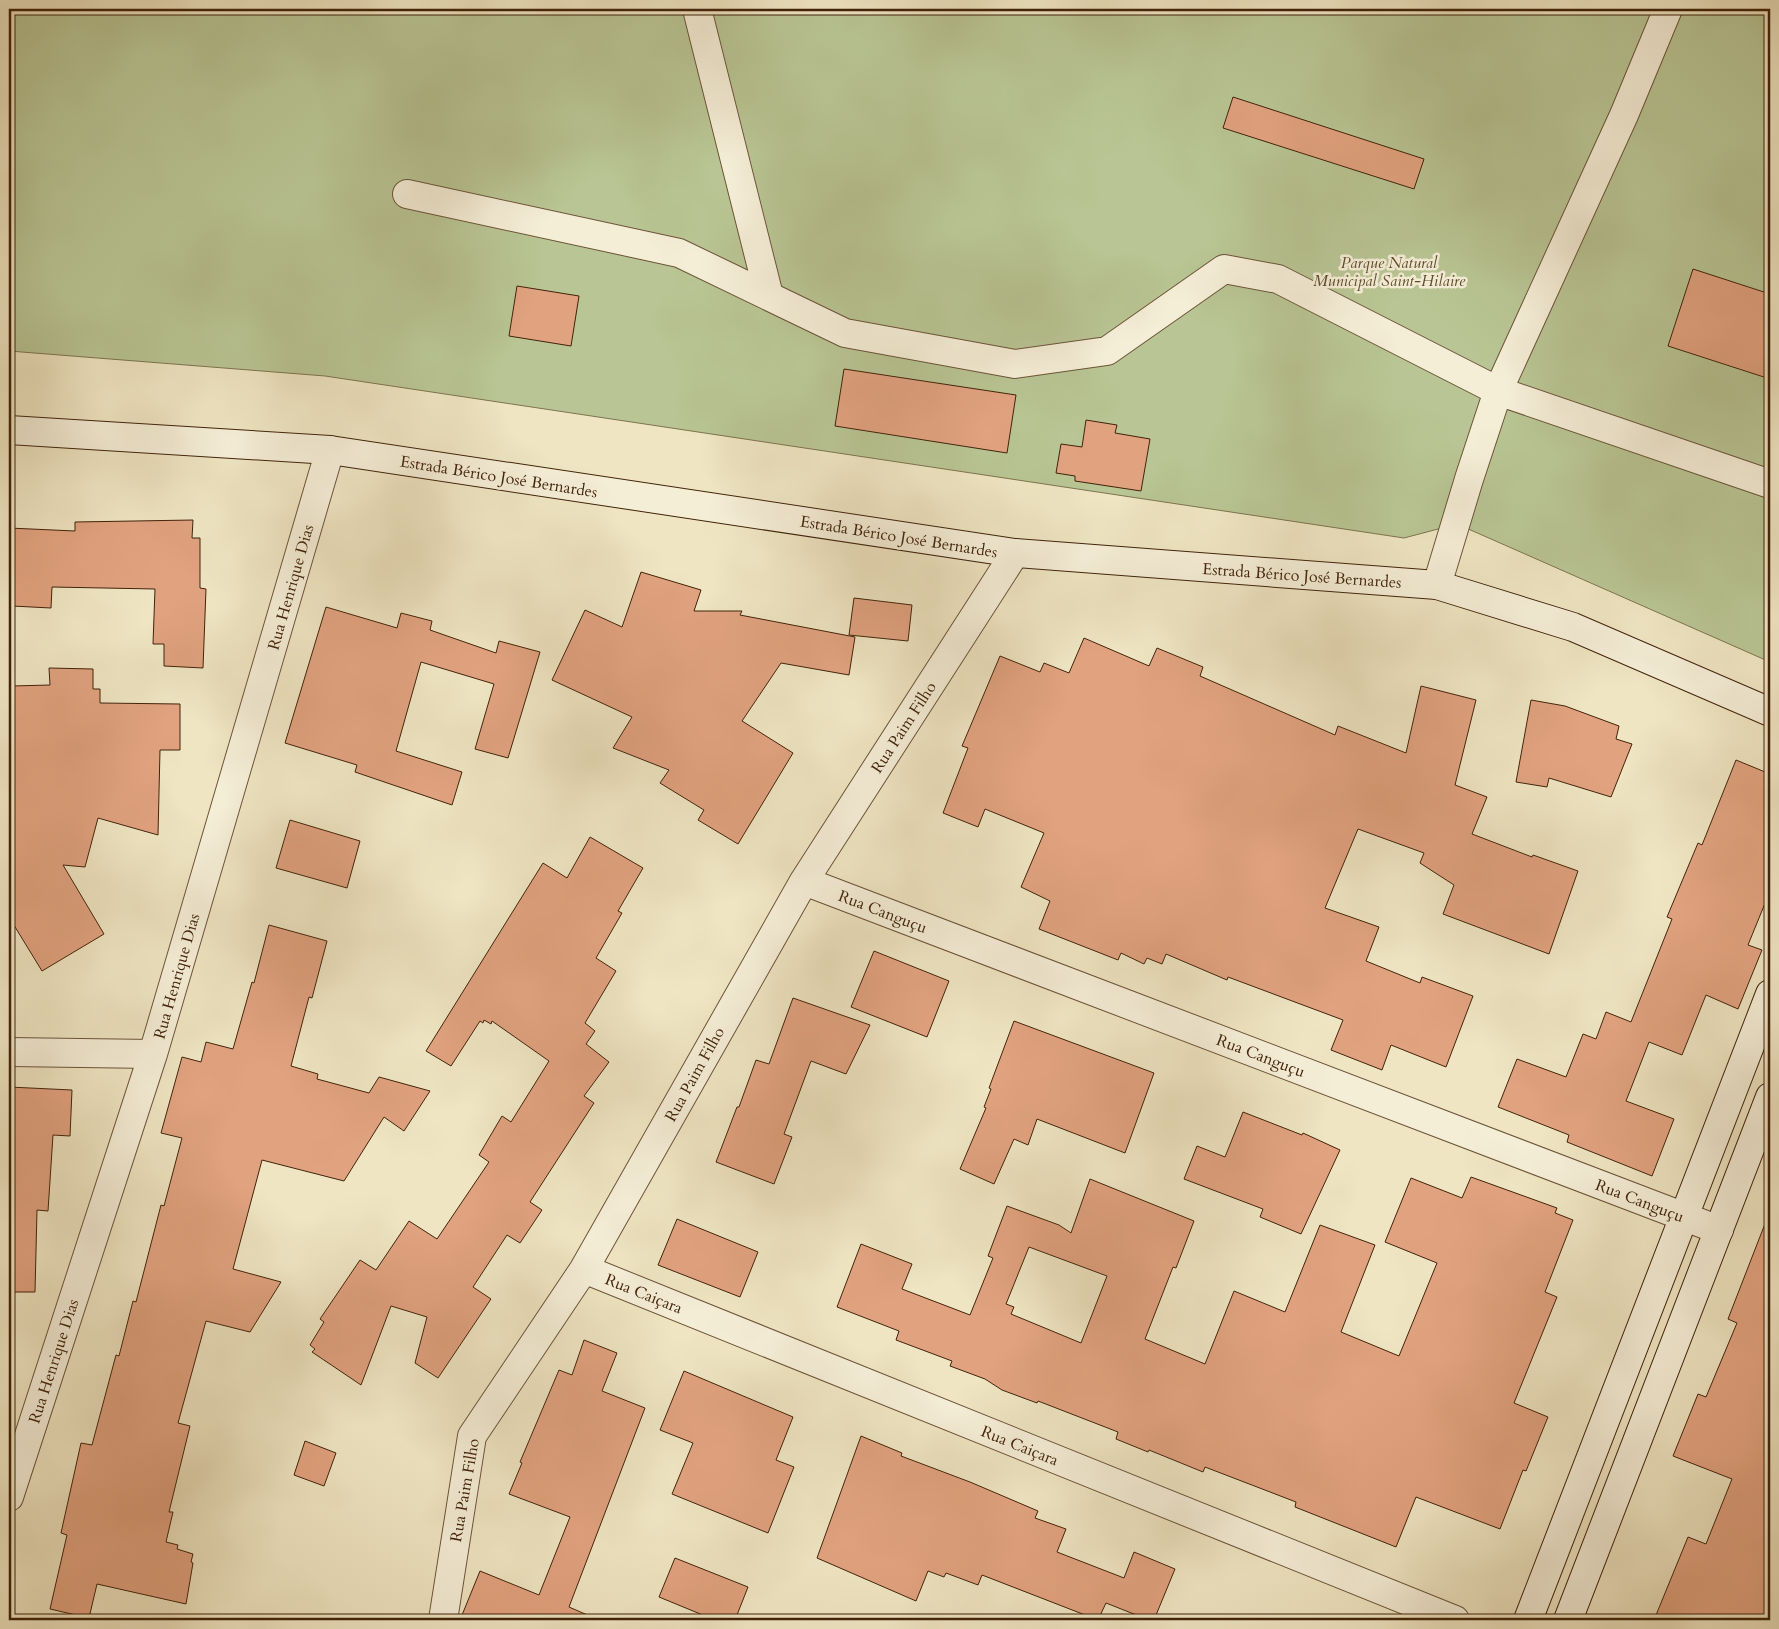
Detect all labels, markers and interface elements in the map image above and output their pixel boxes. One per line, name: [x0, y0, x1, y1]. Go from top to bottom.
park label: Parque Natural Municipal Saint-Hilaire: [1313, 252, 1466, 292]
street label: Estrada Bérico José Bernardes: [399, 451, 599, 503]
street label: Estrada Bérico José Bernardes: [799, 511, 999, 563]
street label: Rua Henrique Dias: [262, 522, 319, 653]
street label: Estrada Bérico José Bernardes: [1202, 558, 1402, 594]
street label: Rua Paim Filho: [866, 677, 942, 778]
street label: Rua Canguçu: [835, 885, 930, 939]
street label: Rua Henrique Dias: [148, 911, 205, 1042]
street label: Rua Paim Filho: [660, 1023, 730, 1126]
street label: Rua Canguçu: [1213, 1029, 1308, 1083]
street label: Rua Canguçu: [1592, 1174, 1687, 1228]
street label: Rua Caiçara: [602, 1268, 686, 1319]
street label: Rua Henrique Dias: [23, 1296, 84, 1426]
street label: Rua Caiçara: [978, 1420, 1062, 1471]
street label: Rua Paim Filho: [445, 1436, 485, 1544]

